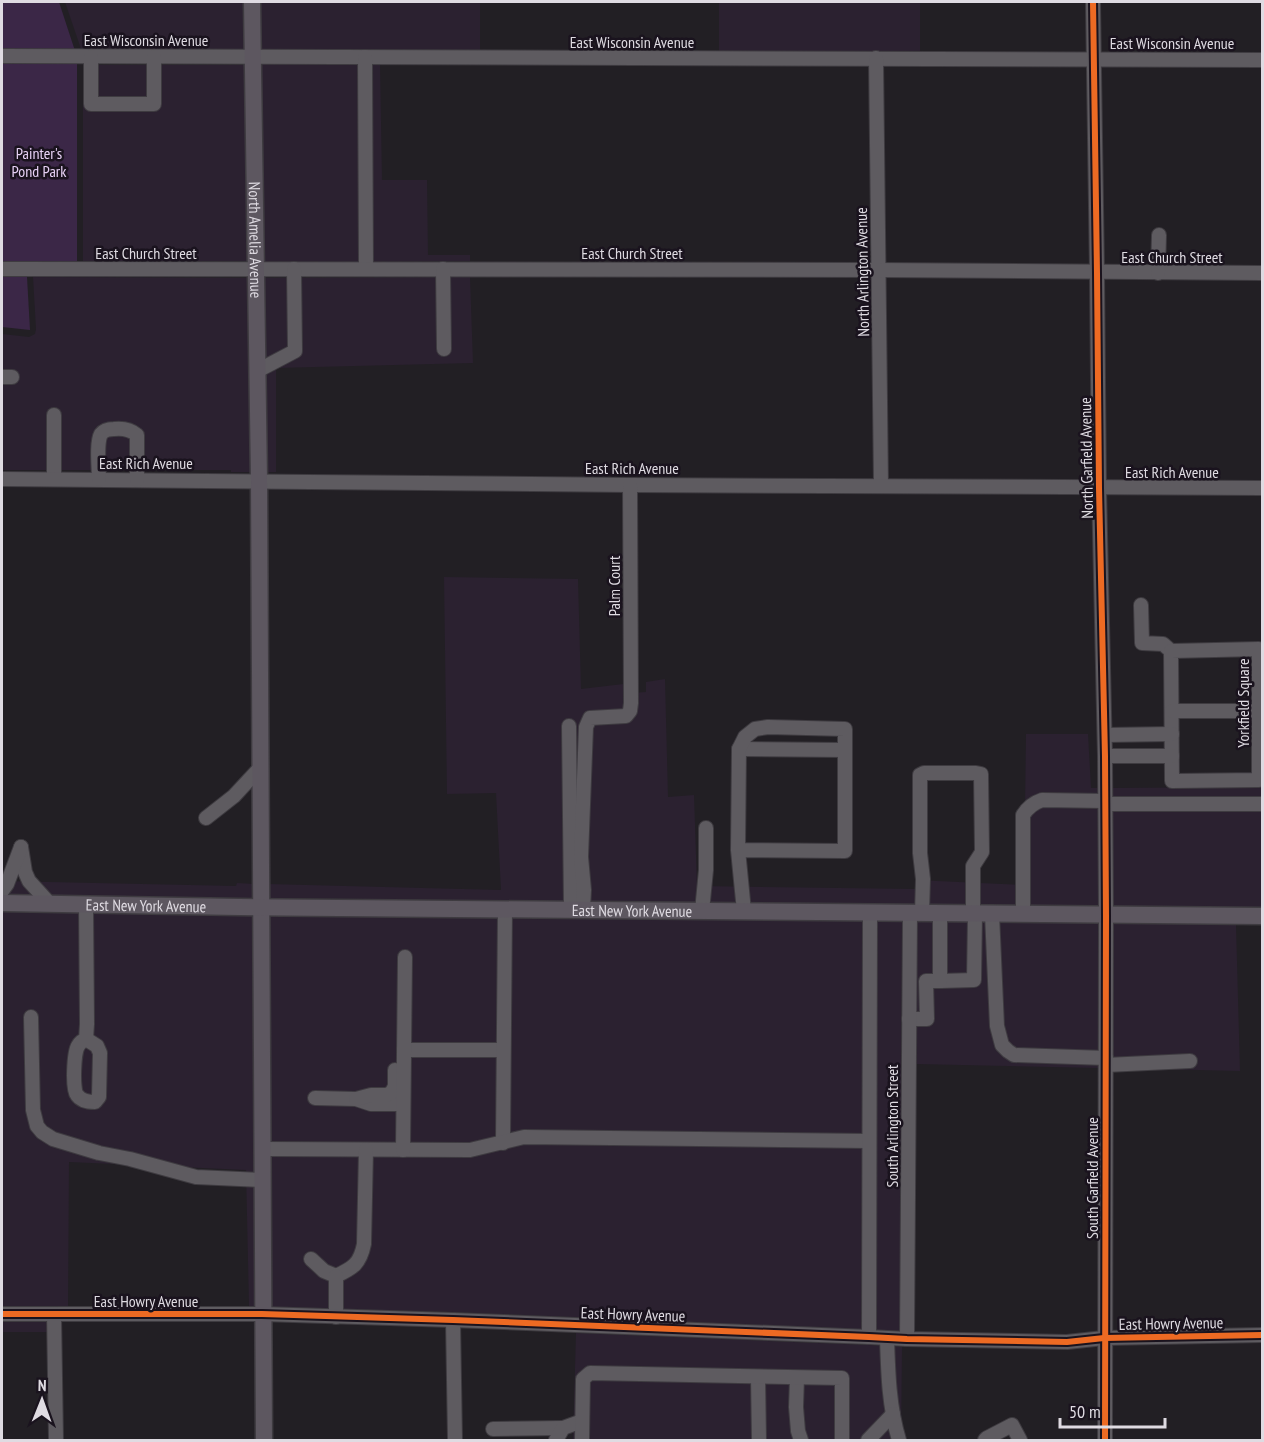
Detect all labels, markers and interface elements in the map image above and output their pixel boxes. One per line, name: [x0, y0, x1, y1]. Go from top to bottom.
street label: East Wisconsin Avenue: [84, 30, 208, 50]
street label: East Wisconsin Avenue: [570, 32, 694, 52]
street label: East Wisconsin Avenue: [1110, 33, 1234, 53]
park label: Painter's Pond Park: [12, 143, 67, 181]
street label: North Amelia Avenue: [245, 182, 266, 298]
street label: North Arlington Avenue: [851, 207, 873, 337]
street label: East Church Street: [95, 243, 197, 263]
street label: East Church Street: [581, 243, 683, 263]
street label: East Church Street: [1121, 247, 1223, 267]
street label: North Garfield Avenue: [1075, 397, 1097, 519]
street label: East Rich Avenue: [99, 453, 193, 473]
street label: East Rich Avenue: [585, 458, 679, 478]
street label: East Rich Avenue: [1125, 462, 1219, 482]
street label: Palm Court: [604, 555, 624, 616]
street label: Yorkfield Square: [1233, 658, 1253, 748]
street label: East New York Avenue: [86, 894, 206, 916]
street label: East New York Avenue: [572, 900, 692, 921]
street label: South Arlington Street: [882, 1064, 902, 1187]
street label: South Garfield Avenue: [1082, 1117, 1102, 1239]
street label: East Howry Avenue: [94, 1291, 198, 1311]
street label: East Howry Avenue: [580, 1302, 686, 1326]
street label: East Howry Avenue: [1119, 1312, 1223, 1334]
north arrow: [12, 1370, 72, 1430]
text: N: [38, 1375, 47, 1395]
scale bar: [1060, 1391, 1165, 1429]
text: 50 m: [1069, 1400, 1101, 1423]

